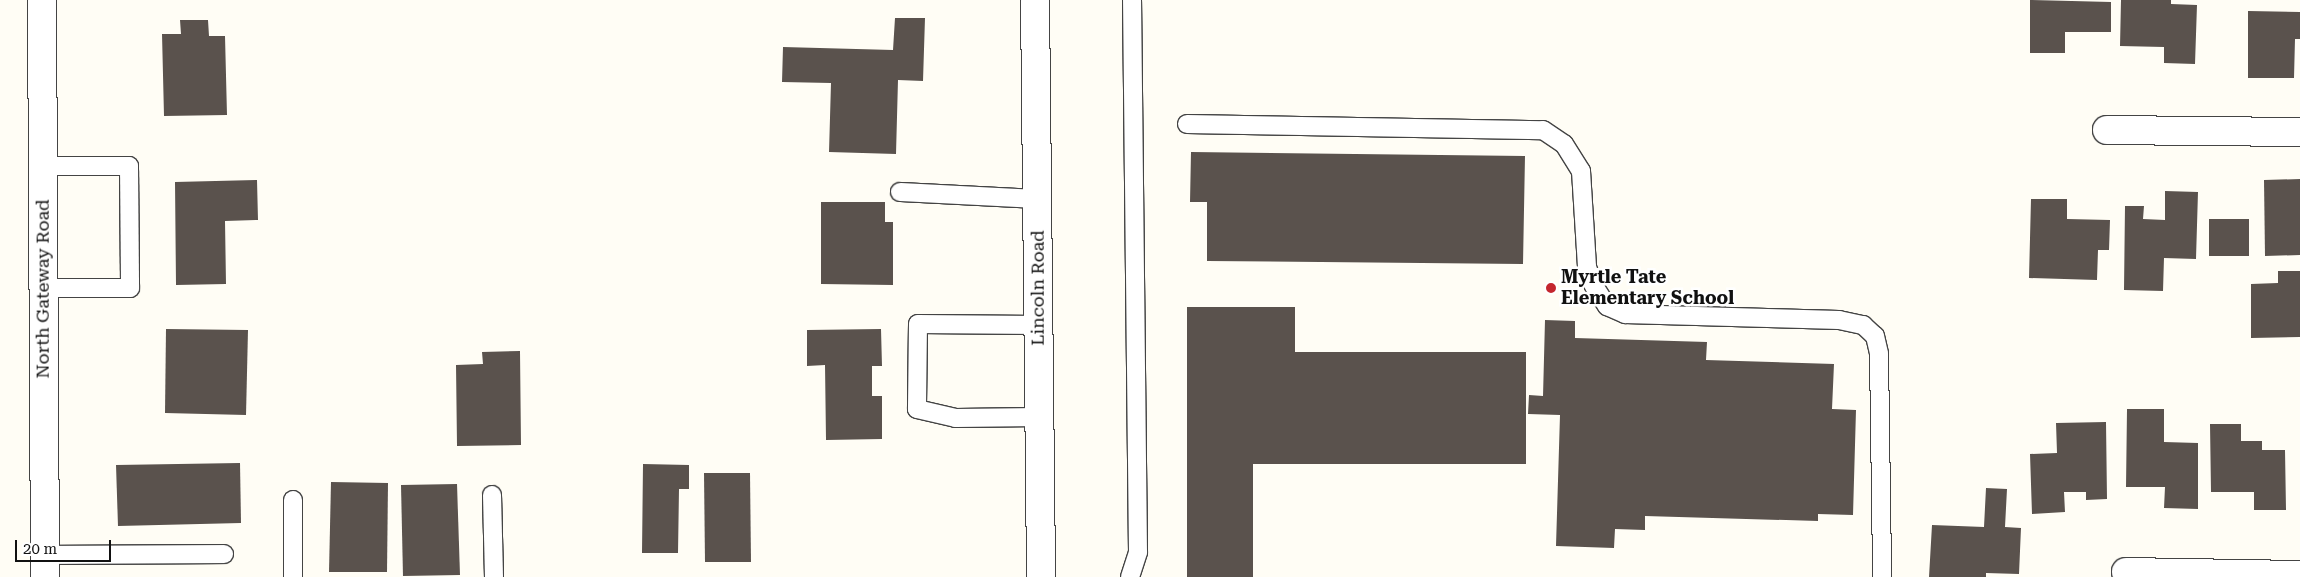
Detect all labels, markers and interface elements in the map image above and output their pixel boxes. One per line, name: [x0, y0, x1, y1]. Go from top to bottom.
street label: North Gateway Road: [32, 199, 54, 379]
street label: Lincoln Road: [1027, 230, 1049, 346]
place label: Myrtle Tate Elementary School: [1561, 267, 1734, 310]
marker: Myrtle Tate Elementary School: [1545, 282, 1557, 294]
scale bar: [18, 530, 114, 562]
text: 20 m: [23, 540, 57, 558]

